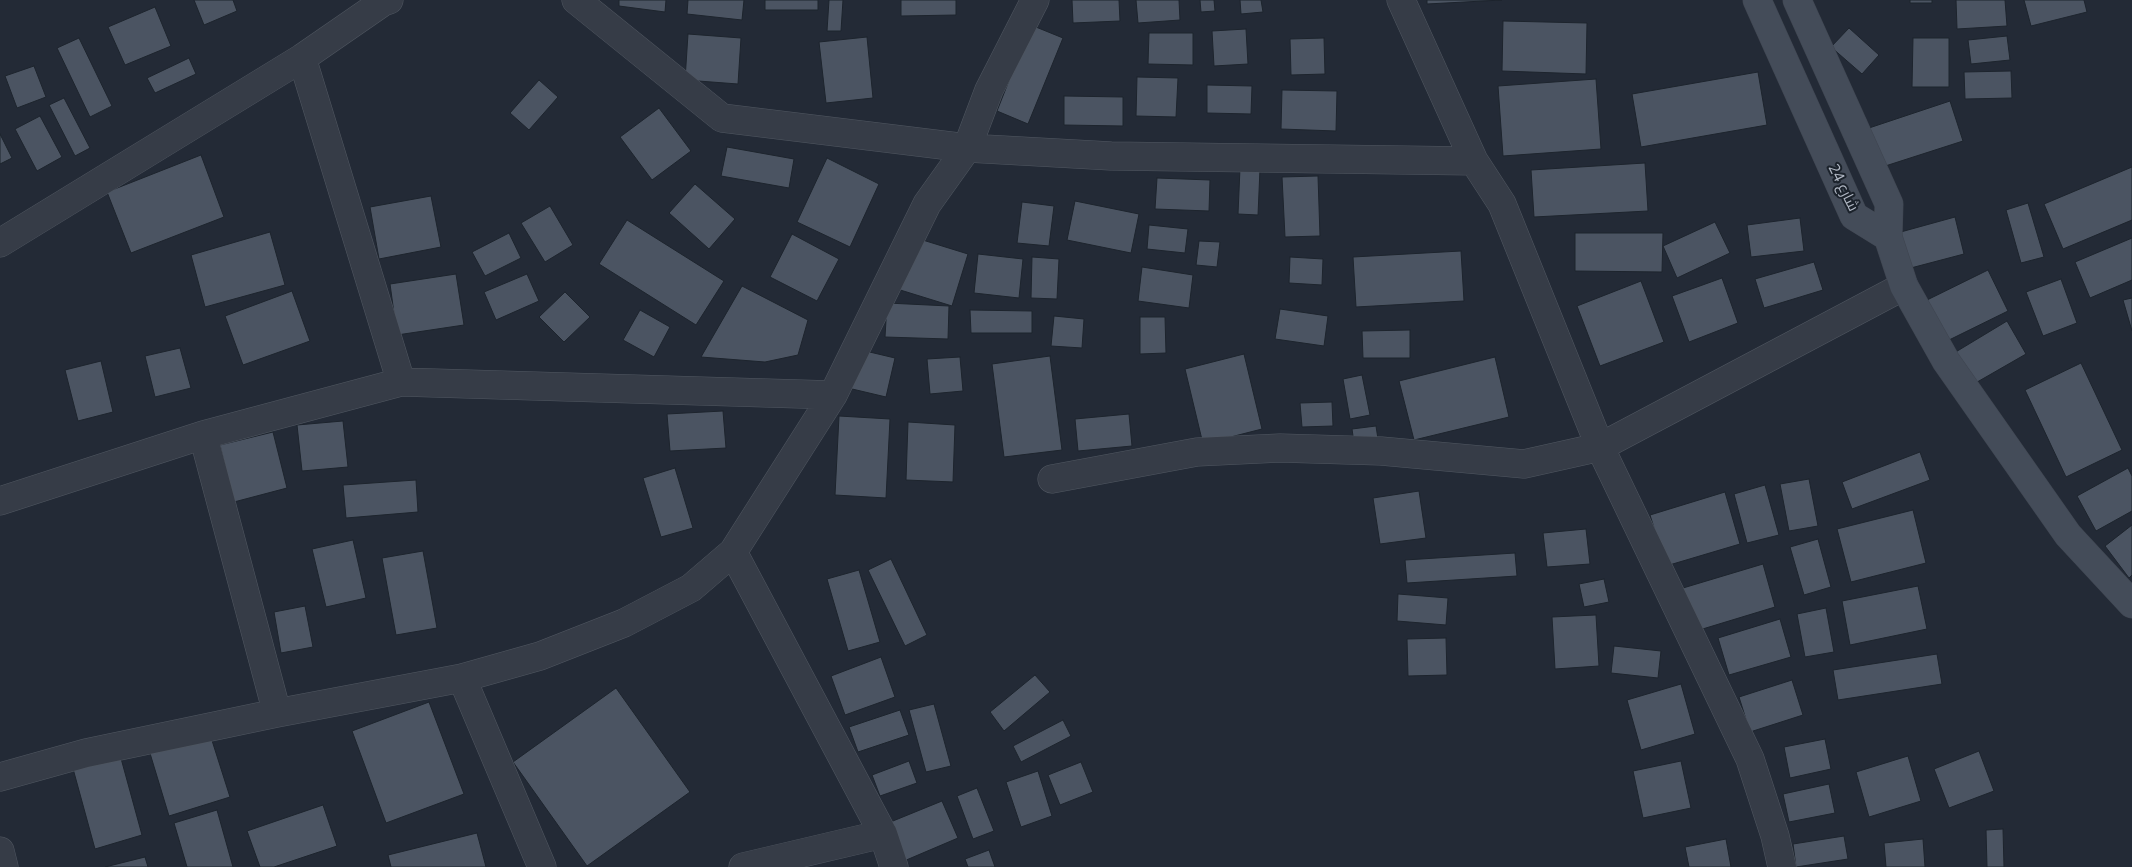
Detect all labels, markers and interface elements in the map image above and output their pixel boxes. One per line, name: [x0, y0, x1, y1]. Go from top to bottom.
street label: شارع 24: [1824, 162, 1862, 214]

